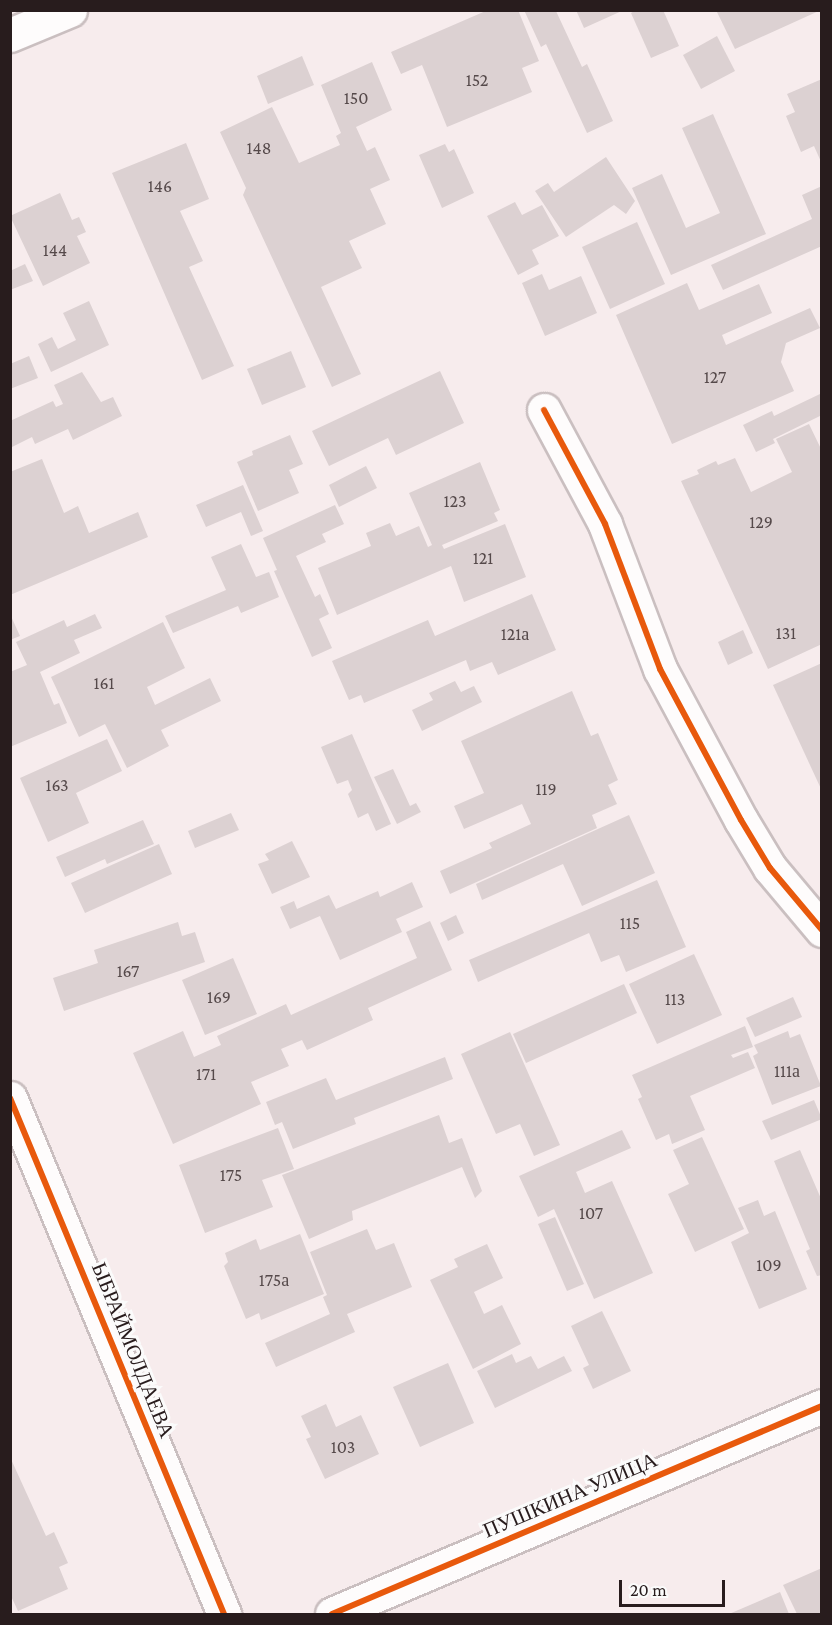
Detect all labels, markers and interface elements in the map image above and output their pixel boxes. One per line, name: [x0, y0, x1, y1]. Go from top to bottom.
house number: 152: [466, 69, 488, 91]
house number: 150: [344, 87, 368, 109]
house number: 148: [247, 137, 271, 159]
house number: 146: [148, 175, 172, 197]
house number: 144: [43, 239, 67, 261]
house number: 127: [704, 366, 726, 388]
house number: 123: [443, 490, 467, 512]
house number: 129: [749, 511, 773, 533]
house number: 121: [473, 547, 493, 569]
house number: 131: [776, 622, 796, 644]
house number: 121а: [501, 623, 529, 645]
house number: 161: [93, 672, 115, 694]
house number: 163: [45, 774, 69, 796]
house number: 119: [535, 778, 557, 800]
house number: 115: [620, 912, 640, 934]
house number: 167: [117, 960, 139, 982]
house number: 169: [207, 986, 231, 1008]
house number: 113: [665, 988, 685, 1010]
house number: 111а: [774, 1060, 800, 1082]
house number: 171: [196, 1063, 216, 1085]
house number: 175: [220, 1164, 242, 1186]
house number: 107: [579, 1202, 603, 1224]
house number: 109: [756, 1254, 782, 1276]
street label: ЫБРАЙМОЛДАЕВА: [86, 1259, 180, 1441]
house number: 175а: [259, 1269, 289, 1291]
house number: 103: [331, 1436, 355, 1458]
street label: ПУШКИНА УЛИЦА: [479, 1447, 661, 1543]
scale bar: [622, 1568, 728, 1606]
text: 20 m: [630, 1580, 667, 1600]

